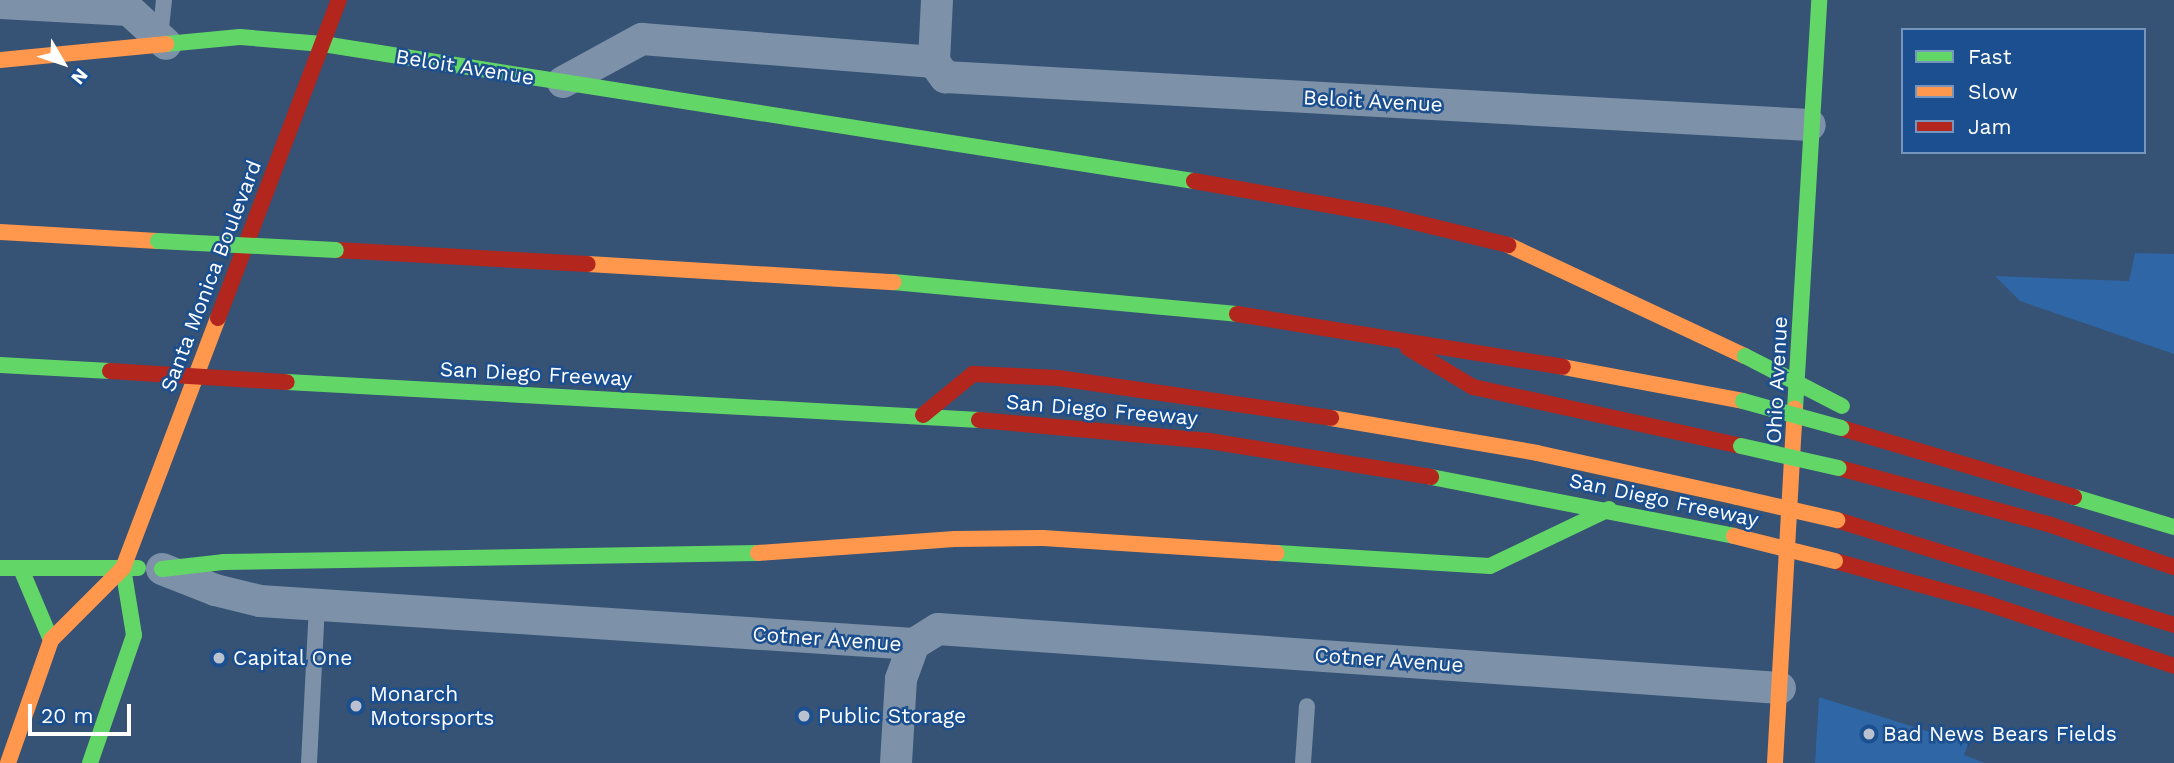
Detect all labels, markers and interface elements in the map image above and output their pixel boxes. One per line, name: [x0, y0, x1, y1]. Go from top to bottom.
north arrow: [28, 28, 98, 98]
legend: [1901, 28, 2146, 154]
street label: Beloit Avenue: [394, 44, 536, 90]
text: Fast: [1968, 44, 2012, 69]
text: N: [66, 64, 93, 89]
text: Slow: [1968, 79, 2018, 104]
street label: Beloit Avenue: [1302, 85, 1444, 117]
text: Jam: [1968, 114, 2011, 139]
street label: Santa Monica Boulevard: [155, 156, 267, 396]
street label: Ohio Avenue: [1761, 315, 1793, 445]
street label: San Diego Freeway: [439, 356, 633, 392]
street label: San Diego Freeway: [1005, 389, 1199, 431]
street label: San Diego Freeway: [1567, 468, 1761, 532]
street label: Cotner Avenue: [751, 621, 903, 657]
street label: Cotner Avenue: [1313, 642, 1465, 678]
place label: Capital One: [233, 645, 353, 671]
marker: Capital One: [211, 650, 227, 666]
place label: Monarch Motorsports: [370, 681, 494, 731]
scale bar: [32, 690, 135, 734]
marker: Monarch Motorsports: [348, 698, 364, 714]
text: 20 m: [41, 703, 93, 728]
place label: Public Storage: [818, 703, 966, 729]
marker: Public Storage: [796, 708, 812, 724]
place label: Bad News Bears Fields: [1883, 721, 2117, 747]
marker: Bad News Bears Fields: [1861, 726, 1877, 742]

